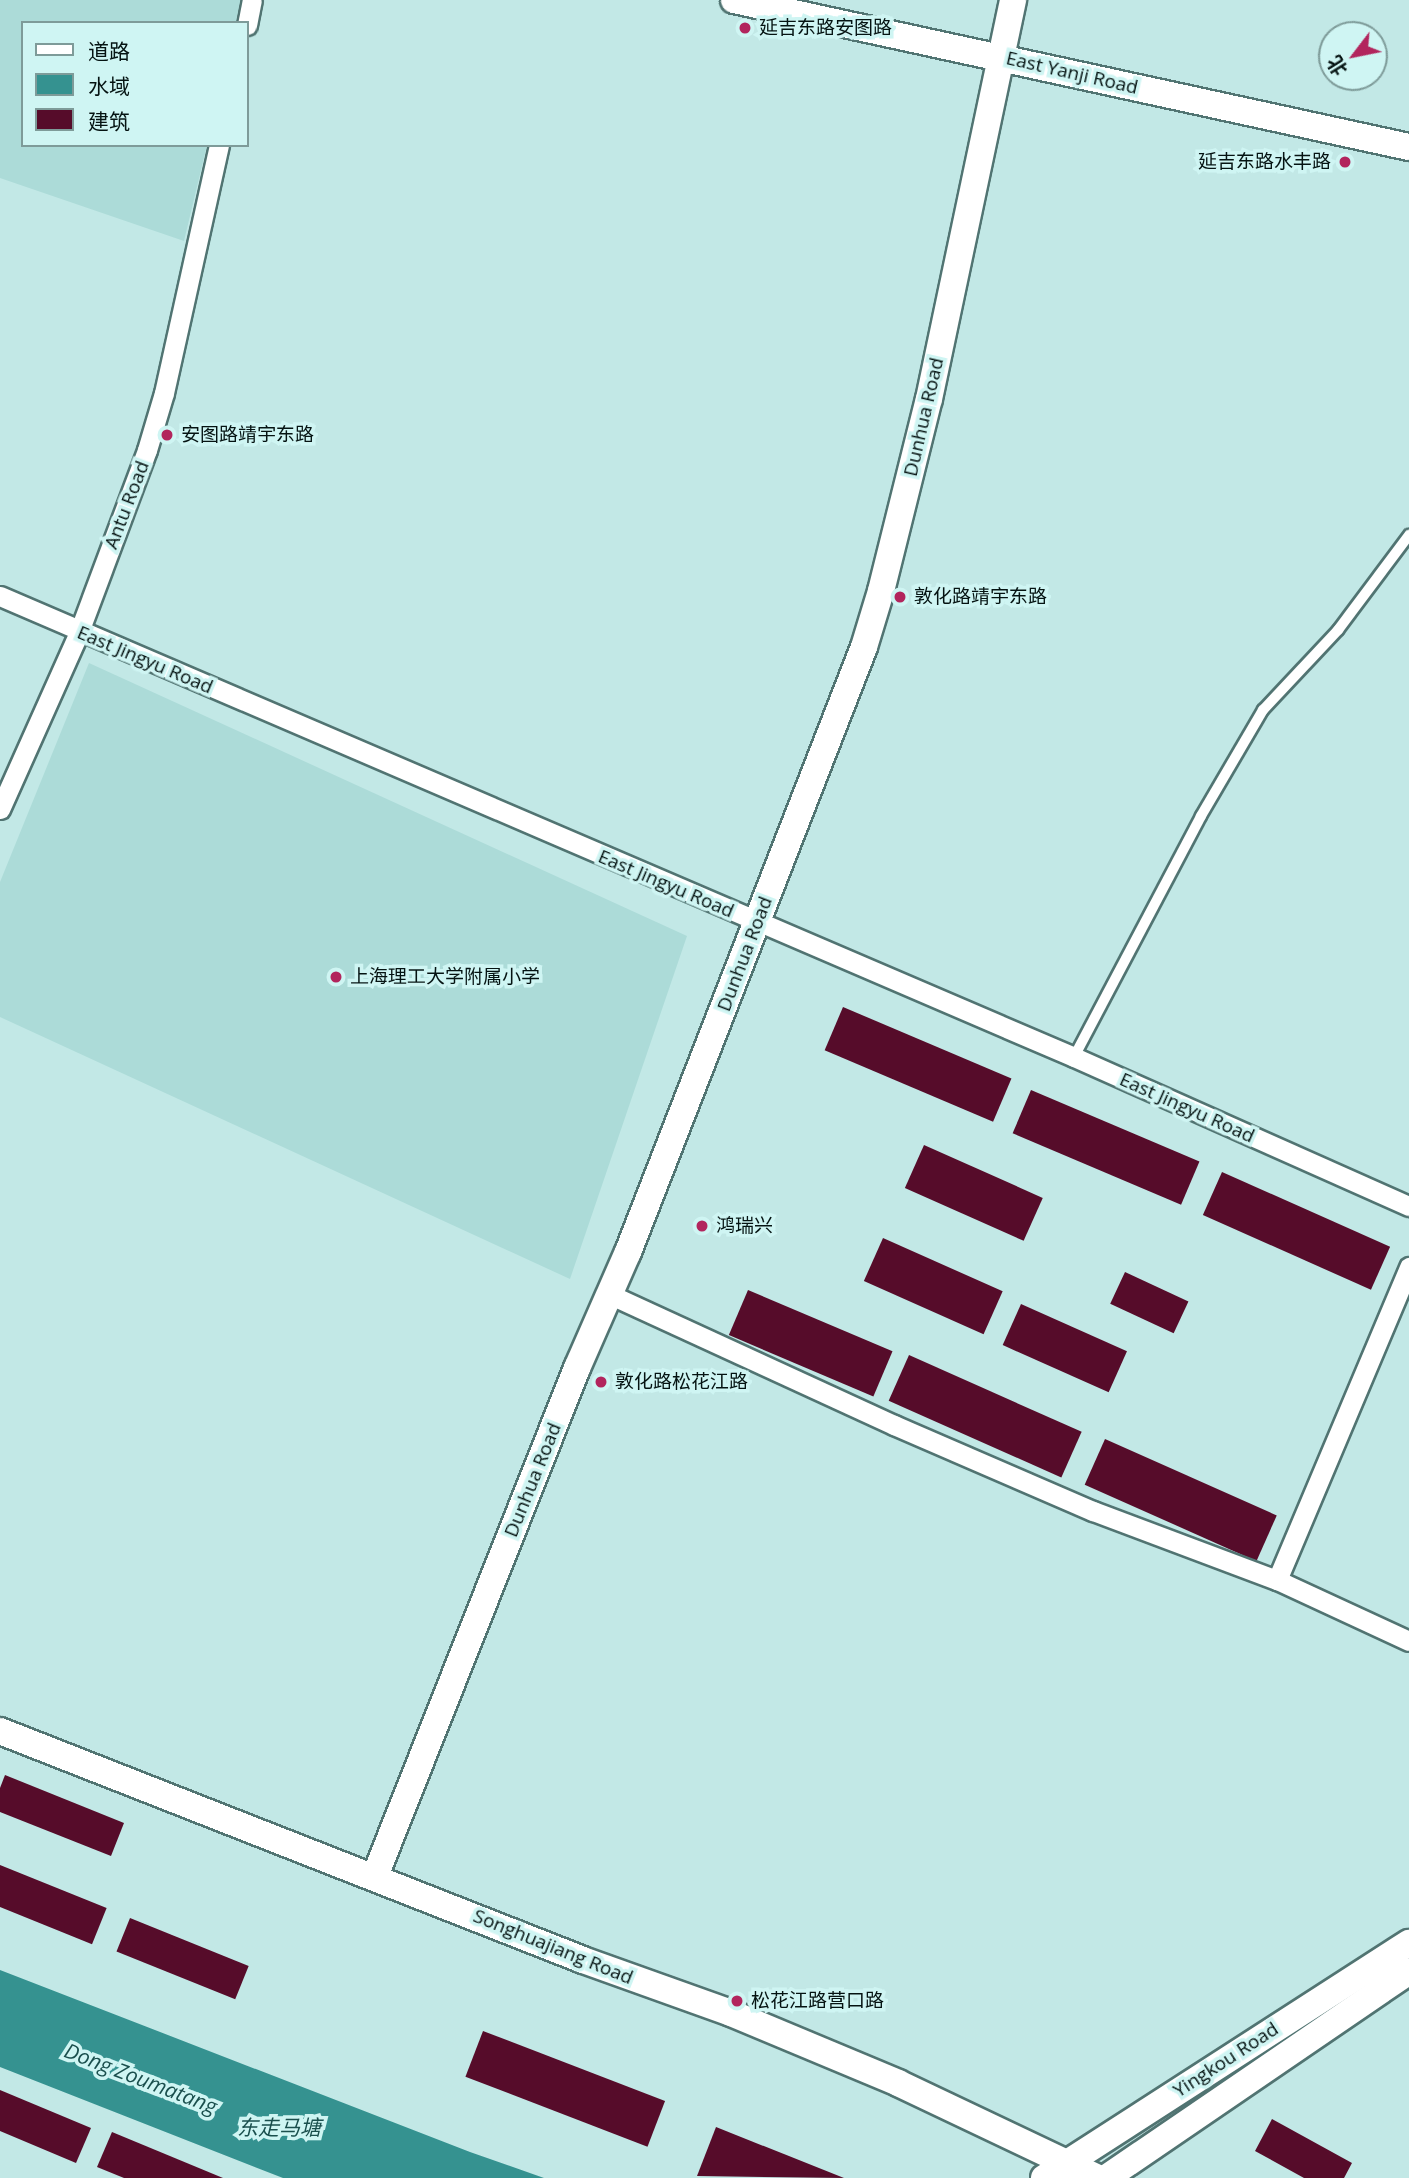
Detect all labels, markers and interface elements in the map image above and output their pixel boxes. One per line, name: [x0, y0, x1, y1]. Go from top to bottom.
place label: 延吉东路安图路: [759, 17, 892, 39]
marker: 延吉东路安图路: [737, 20, 753, 36]
legend: [21, 21, 248, 147]
north arrow: [1318, 21, 1388, 91]
text: 道路: [88, 37, 130, 65]
street label: East Yanji Road: [1004, 47, 1140, 99]
text: 北: [1321, 51, 1353, 81]
text: 水域: [88, 72, 130, 100]
text: 建筑: [88, 107, 130, 135]
place label: 延吉东路水丰路: [1198, 151, 1331, 173]
marker: 延吉东路水丰路: [1337, 154, 1353, 170]
street label: Dunhua Road: [899, 355, 949, 479]
place label: 安图路靖宇东路: [181, 424, 314, 446]
marker: 安图路靖宇东路: [159, 427, 175, 443]
street label: Antu Road: [100, 458, 154, 552]
place label: 敦化路靖宇东路: [914, 586, 1047, 608]
marker: 敦化路靖宇东路: [892, 589, 908, 605]
street label: East Jingyu Road: [74, 621, 216, 699]
street label: East Jingyu Road: [595, 845, 737, 923]
street label: Dunhua Road: [713, 893, 777, 1015]
place label: 上海理工大学附属小学: [350, 966, 540, 988]
marker: 上海理工大学附属小学: [328, 969, 344, 985]
street label: East Jingyu Road: [1116, 1068, 1258, 1148]
place label: 鸿瑞兴: [716, 1215, 773, 1237]
marker: 鸿瑞兴: [694, 1218, 710, 1234]
place label: 敦化路松花江路: [615, 1371, 748, 1393]
marker: 敦化路松花江路: [593, 1374, 609, 1390]
street label: Dunhua Road: [500, 1420, 566, 1540]
street label: Songhuajiang Road: [470, 1905, 636, 1989]
place label: 松花江路营口路: [751, 1990, 884, 2012]
marker: 松花江路营口路: [729, 1993, 745, 2009]
street label: Yingkou Road: [1169, 2018, 1283, 2102]
water label: Dong Zoumatang: [61, 2037, 221, 2119]
water label: 东走马塘: [237, 2114, 321, 2140]

